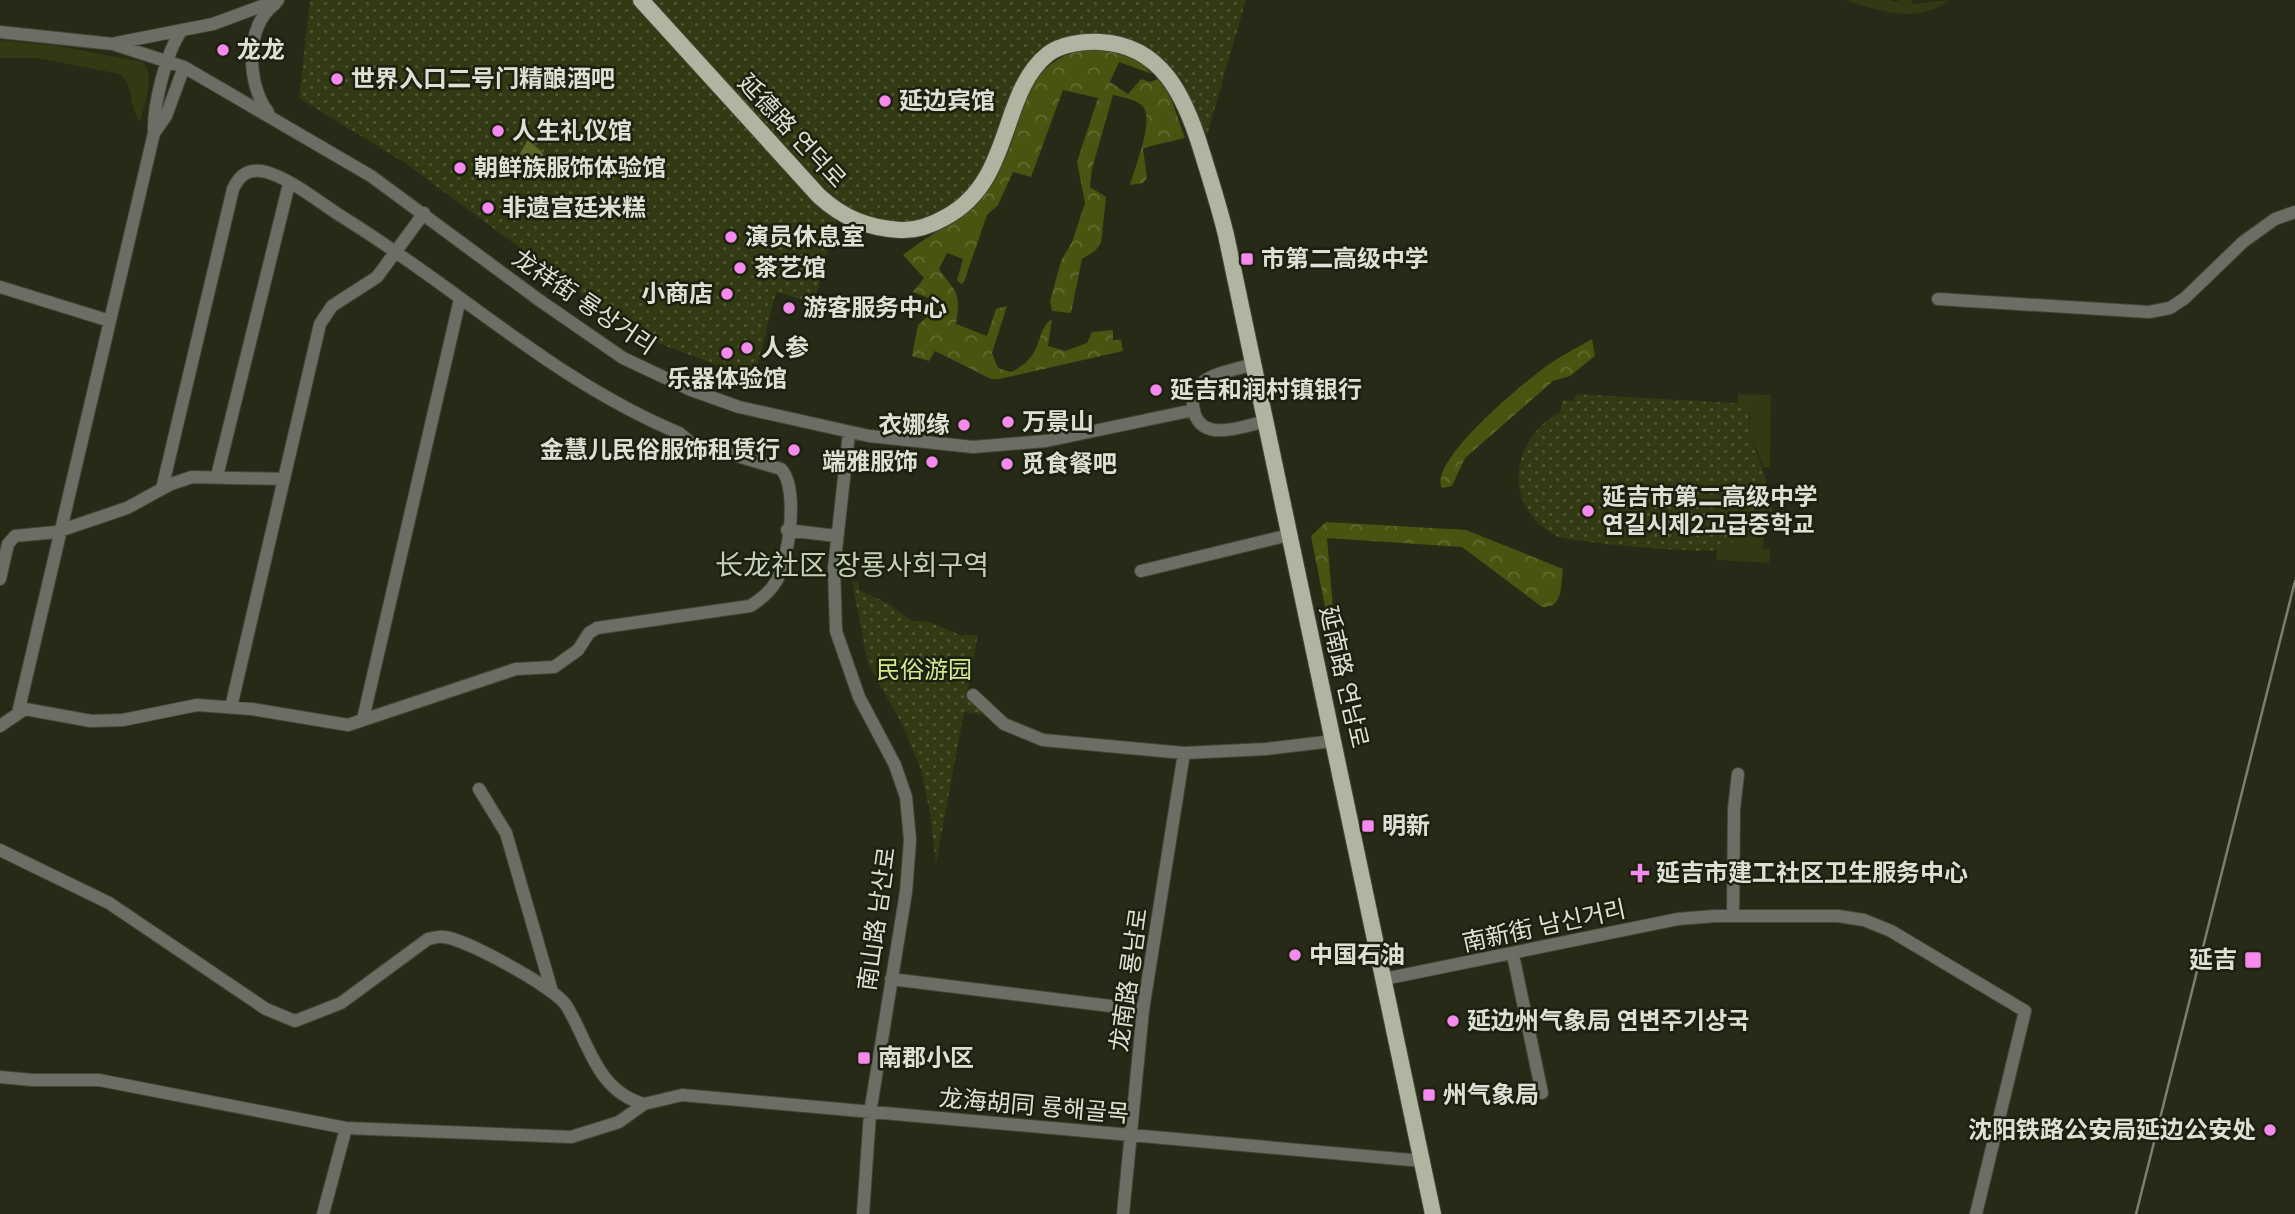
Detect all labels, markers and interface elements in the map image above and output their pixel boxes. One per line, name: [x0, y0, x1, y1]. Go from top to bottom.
place label: 龙龙: [237, 34, 285, 65]
marker: 龙龙: [215, 42, 231, 58]
place label: 世界入口二号门精酿酒吧: [351, 63, 615, 94]
street label: 延德路 연덕로: [732, 67, 853, 194]
marker: 世界入口二号门精酿酒吧: [329, 71, 345, 87]
place label: 延边宾馆: [899, 85, 995, 116]
marker: 延边宾馆: [877, 93, 893, 109]
place label: 人生礼仪馆: [512, 115, 632, 146]
marker: 人生礼仪馆: [490, 123, 506, 139]
place label: 朝鲜族服饰体验馆: [474, 152, 666, 183]
marker: 朝鲜族服饰体验馆: [452, 160, 468, 176]
place label: 非遗宫廷米糕: [502, 192, 646, 223]
marker: 非遗宫廷米糕: [480, 200, 496, 216]
place label: 演员休息室: [745, 221, 865, 252]
marker: 演员休息室: [723, 229, 739, 245]
street label: 龙祥街 룡상거리: [507, 242, 662, 361]
place label: 市第二高级中学: [1261, 243, 1429, 274]
marker: 市第二高级中学: [1239, 251, 1255, 267]
place label: 茶艺馆: [754, 252, 826, 283]
marker: 茶艺馆: [732, 260, 748, 276]
place label: 小商店: [641, 278, 713, 309]
marker: 小商店: [719, 286, 735, 302]
place label: 游客服务中心: [803, 292, 947, 323]
marker: 游客服务中心: [781, 300, 797, 316]
place label: 人参: [761, 332, 809, 363]
marker: 人参: [739, 340, 755, 356]
marker: 乐器体验馆: [719, 345, 735, 361]
place label: 乐器体验馆: [667, 363, 787, 394]
place label: 延吉和润村镇银行: [1170, 374, 1362, 405]
marker: 延吉和润村镇银行: [1148, 382, 1164, 398]
place label: 万景山: [1022, 406, 1094, 437]
place label: 衣娜缘: [878, 409, 950, 440]
marker: 万景山: [1000, 414, 1016, 430]
marker: 衣娜缘: [956, 417, 972, 433]
place label: 金慧儿民俗服饰租赁行: [540, 434, 780, 465]
marker: 金慧儿民俗服饰租赁行: [786, 442, 802, 458]
place label: 端雅服饰: [822, 446, 918, 477]
place label: 觅食餐吧: [1021, 448, 1117, 479]
marker: 端雅服饰: [924, 454, 940, 470]
marker: 觅食餐吧: [999, 456, 1015, 472]
place label: 延吉市第二高级中学 연길시제2고급중학교: [1602, 481, 1818, 540]
marker: 延吉市第二高级中学 연길시제2고급중학교: [1580, 503, 1596, 519]
district label: 长龙社区 장룡사회구역: [715, 547, 989, 584]
street label: 延南路 연남로: [1313, 603, 1376, 751]
park label: 民俗游园: [876, 654, 972, 685]
place label: 明新: [1382, 810, 1430, 841]
marker: 明新: [1360, 818, 1376, 834]
street label: 南山路 남산로: [851, 845, 902, 993]
place label: 延吉市建工社区卫生服务中心: [1656, 857, 1968, 888]
marker: 延吉市建工社区卫生服务中心: [1630, 863, 1650, 883]
street label: 南新街 남신거리: [1459, 893, 1629, 958]
street label: 龙南路 룡남로: [1103, 906, 1154, 1054]
place label: 中国石油: [1309, 939, 1405, 970]
place label: 延吉: [2189, 944, 2237, 975]
marker: 中国石油: [1287, 947, 1303, 963]
marker: 延吉: [2243, 950, 2263, 970]
place label: 延边州气象局 연변주기상국: [1467, 1005, 1749, 1036]
marker: 延边州气象局 연변주기상국: [1445, 1013, 1461, 1029]
place label: 南郡小区: [878, 1042, 974, 1073]
marker: 南郡小区: [856, 1050, 872, 1066]
place label: 州气象局: [1443, 1079, 1539, 1110]
street label: 龙海胡同 룡해골목: [938, 1082, 1130, 1129]
marker: 州气象局: [1421, 1087, 1437, 1103]
place label: 沈阳铁路公安局延边公安处: [1968, 1114, 2256, 1145]
marker: 沈阳铁路公安局延边公安处: [2262, 1122, 2278, 1138]

